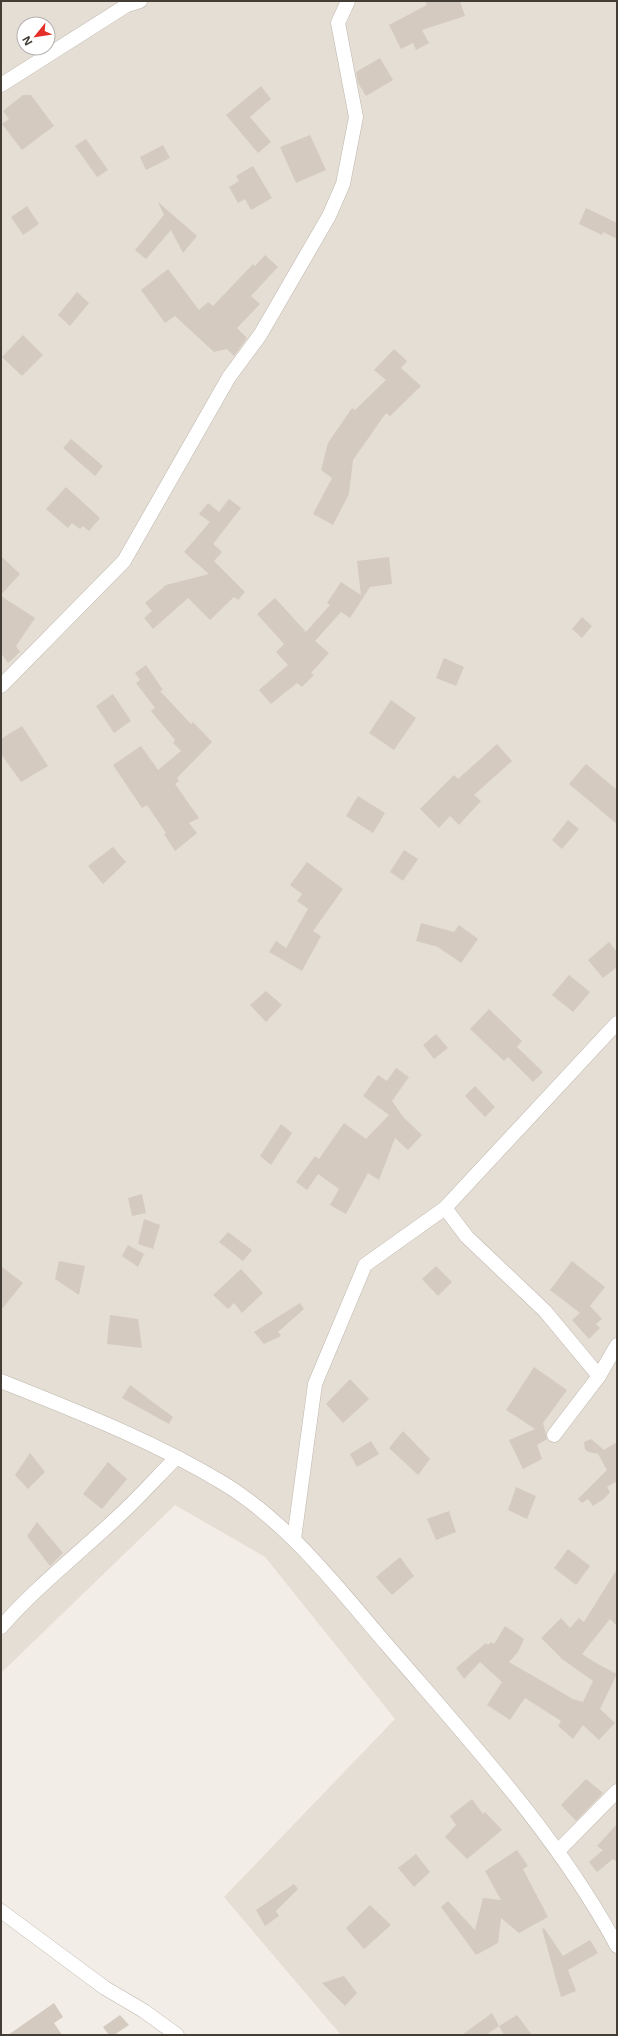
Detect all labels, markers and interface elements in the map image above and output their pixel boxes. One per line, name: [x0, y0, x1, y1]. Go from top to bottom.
north arrow: [16, 16, 56, 56]
text: N: [18, 34, 36, 49]

